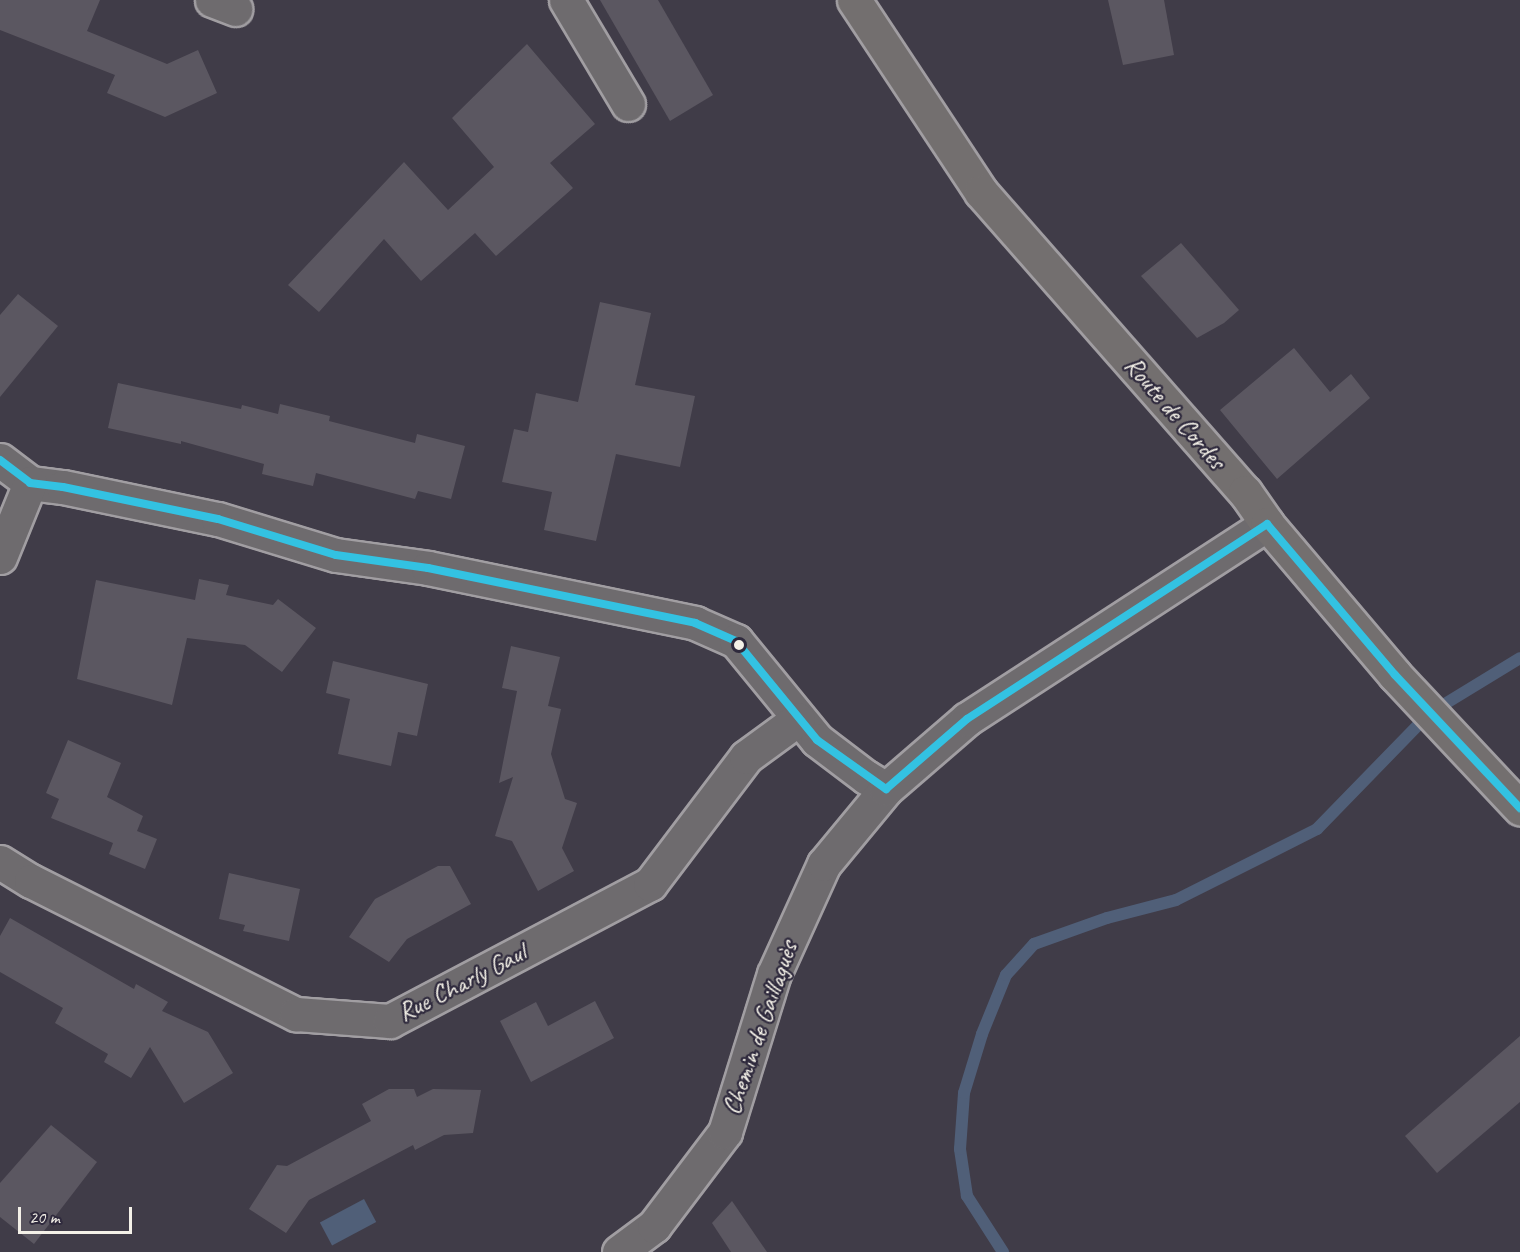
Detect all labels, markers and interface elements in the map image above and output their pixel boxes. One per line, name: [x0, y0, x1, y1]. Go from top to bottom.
street label: Route de Cordes: [1118, 350, 1232, 476]
unlabelled marker: [733, 639, 745, 651]
street label: Rue Charly Gaul: [392, 937, 532, 1029]
street label: Chemin de Gaillaguès: [716, 937, 804, 1119]
scale bar: [21, 1195, 135, 1233]
text: 20 m: [29, 1206, 60, 1228]

